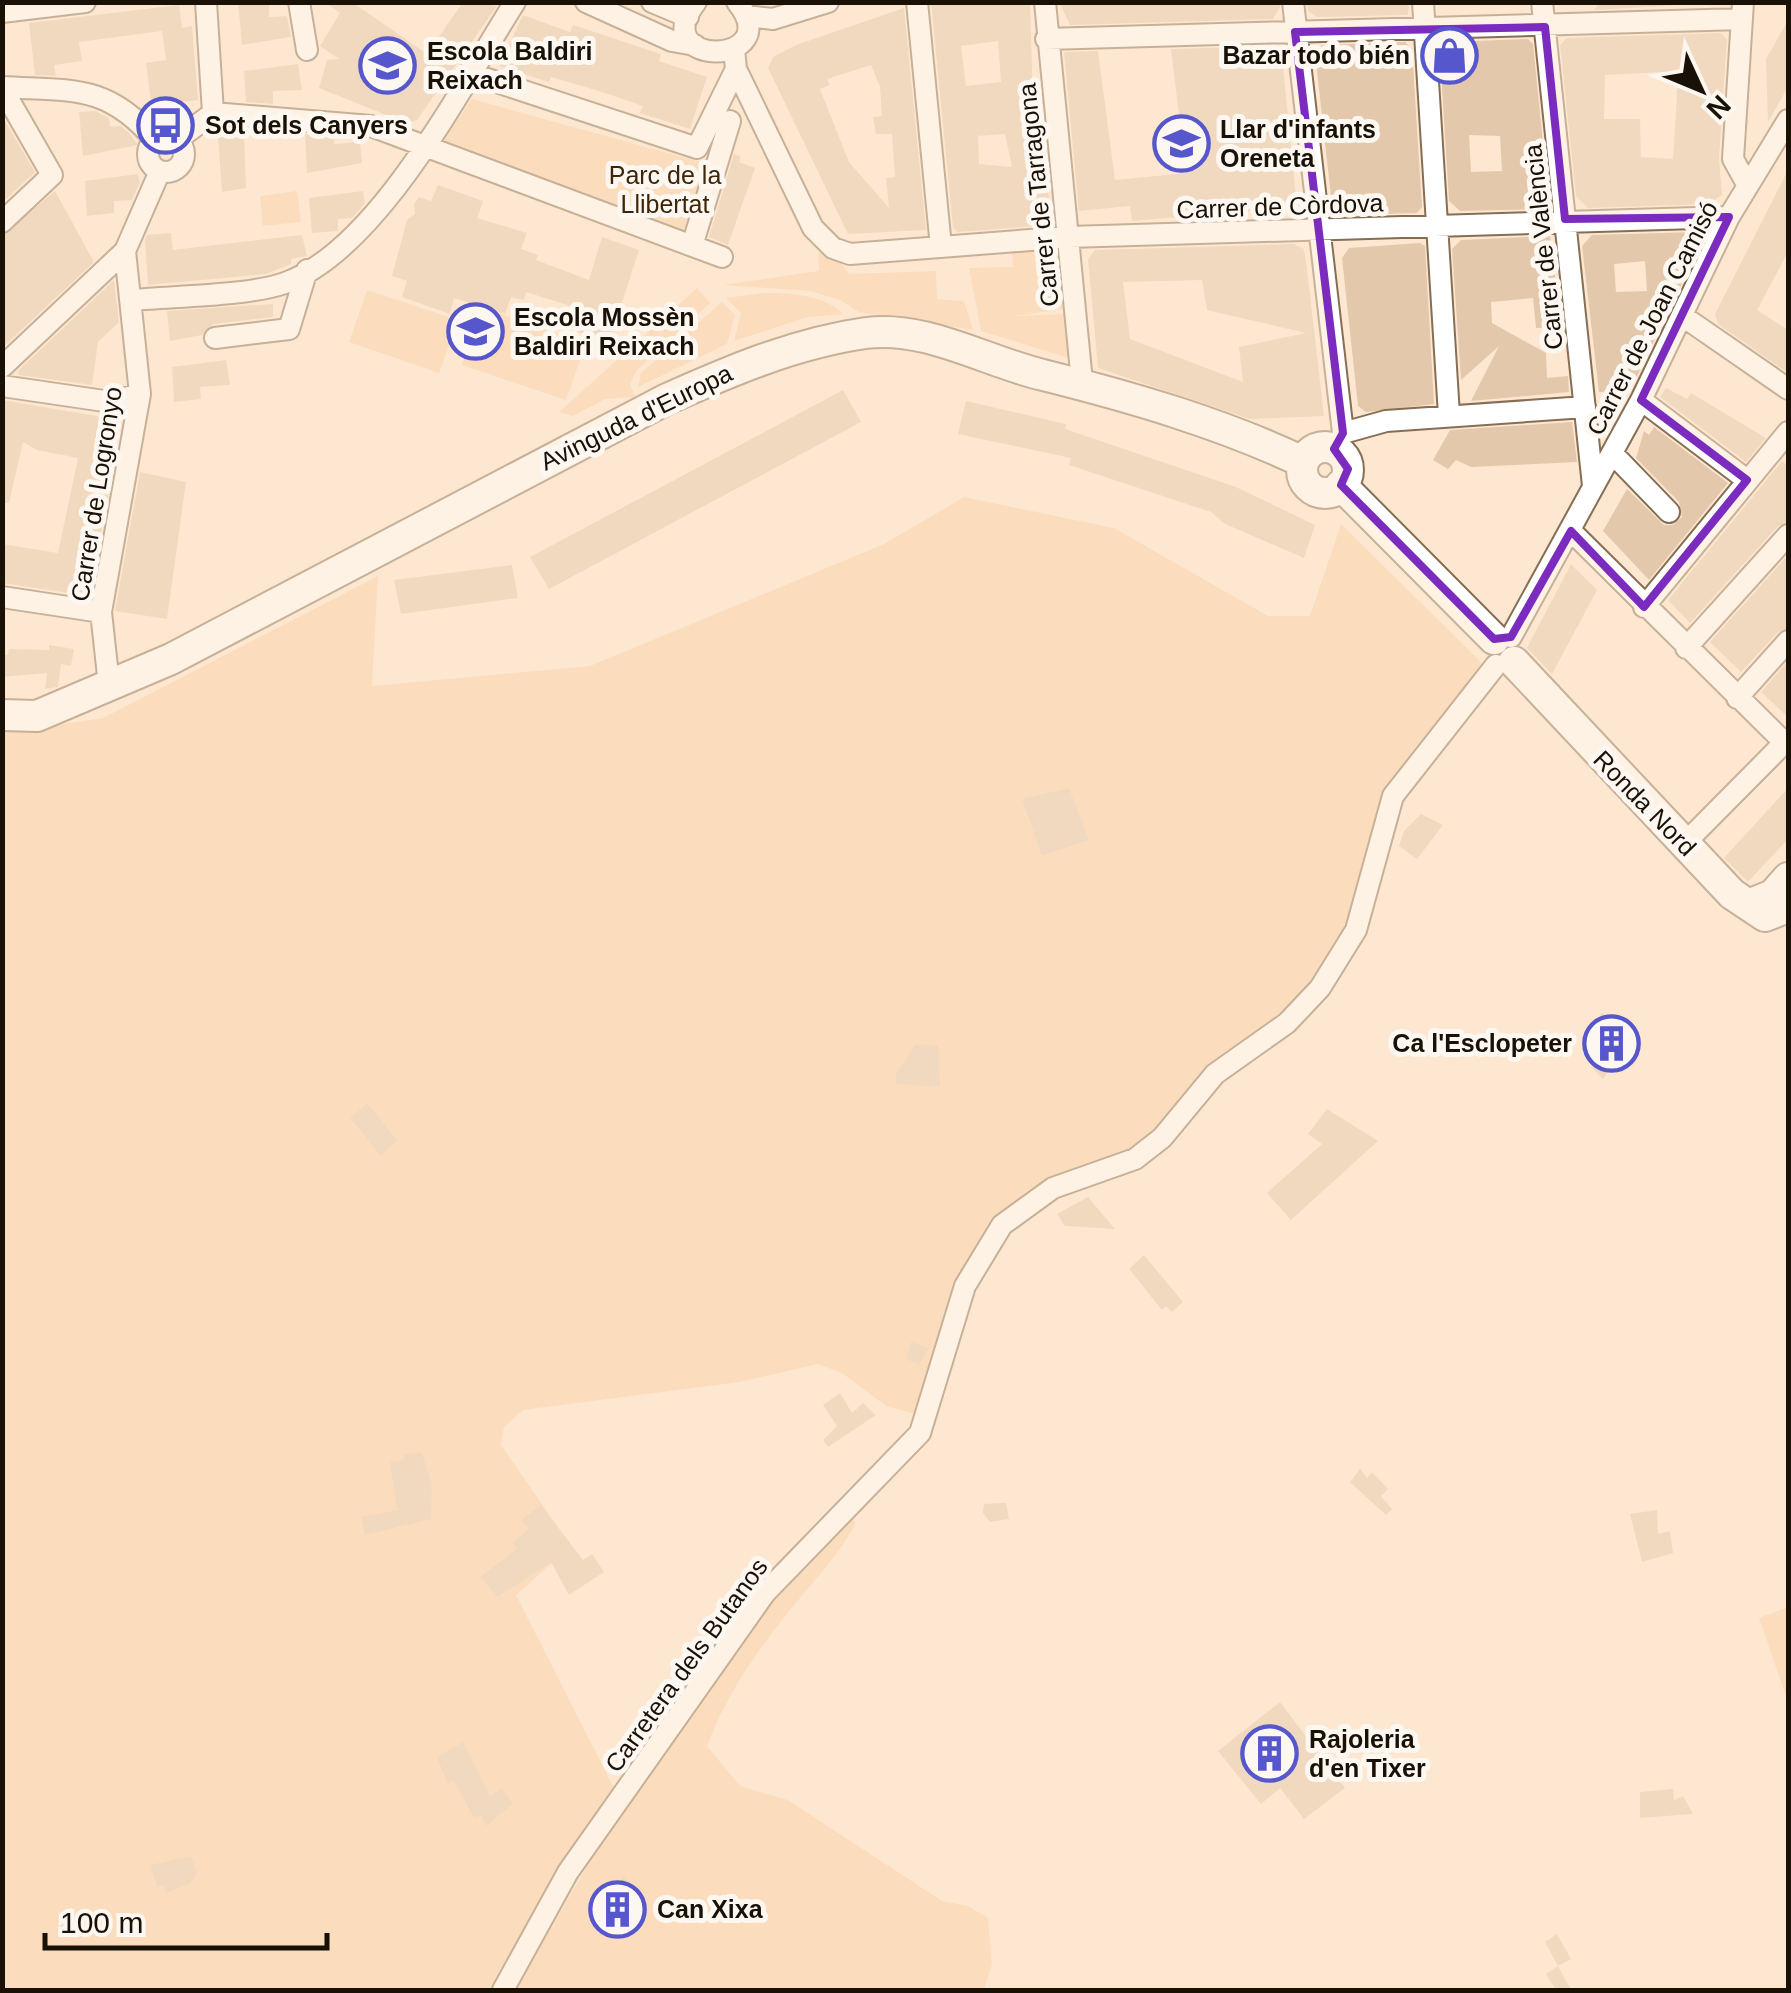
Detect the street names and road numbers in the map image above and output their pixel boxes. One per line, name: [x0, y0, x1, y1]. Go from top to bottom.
street label: Carrer de Tarragona: [1012, 82, 1064, 308]
street label: Carrer de València: [1518, 143, 1568, 351]
street label: Carrer de Còrdova: [1176, 188, 1384, 224]
street label: Carrer de Joan Camisó: [1581, 197, 1723, 439]
street label: Avinguda d'Europa: [535, 358, 737, 476]
street label: Carrer de Logronyo: [65, 385, 127, 603]
street label: Ronda Nord: [1588, 745, 1702, 861]
street label: Carretera dels Butanos: [599, 1553, 773, 1777]

